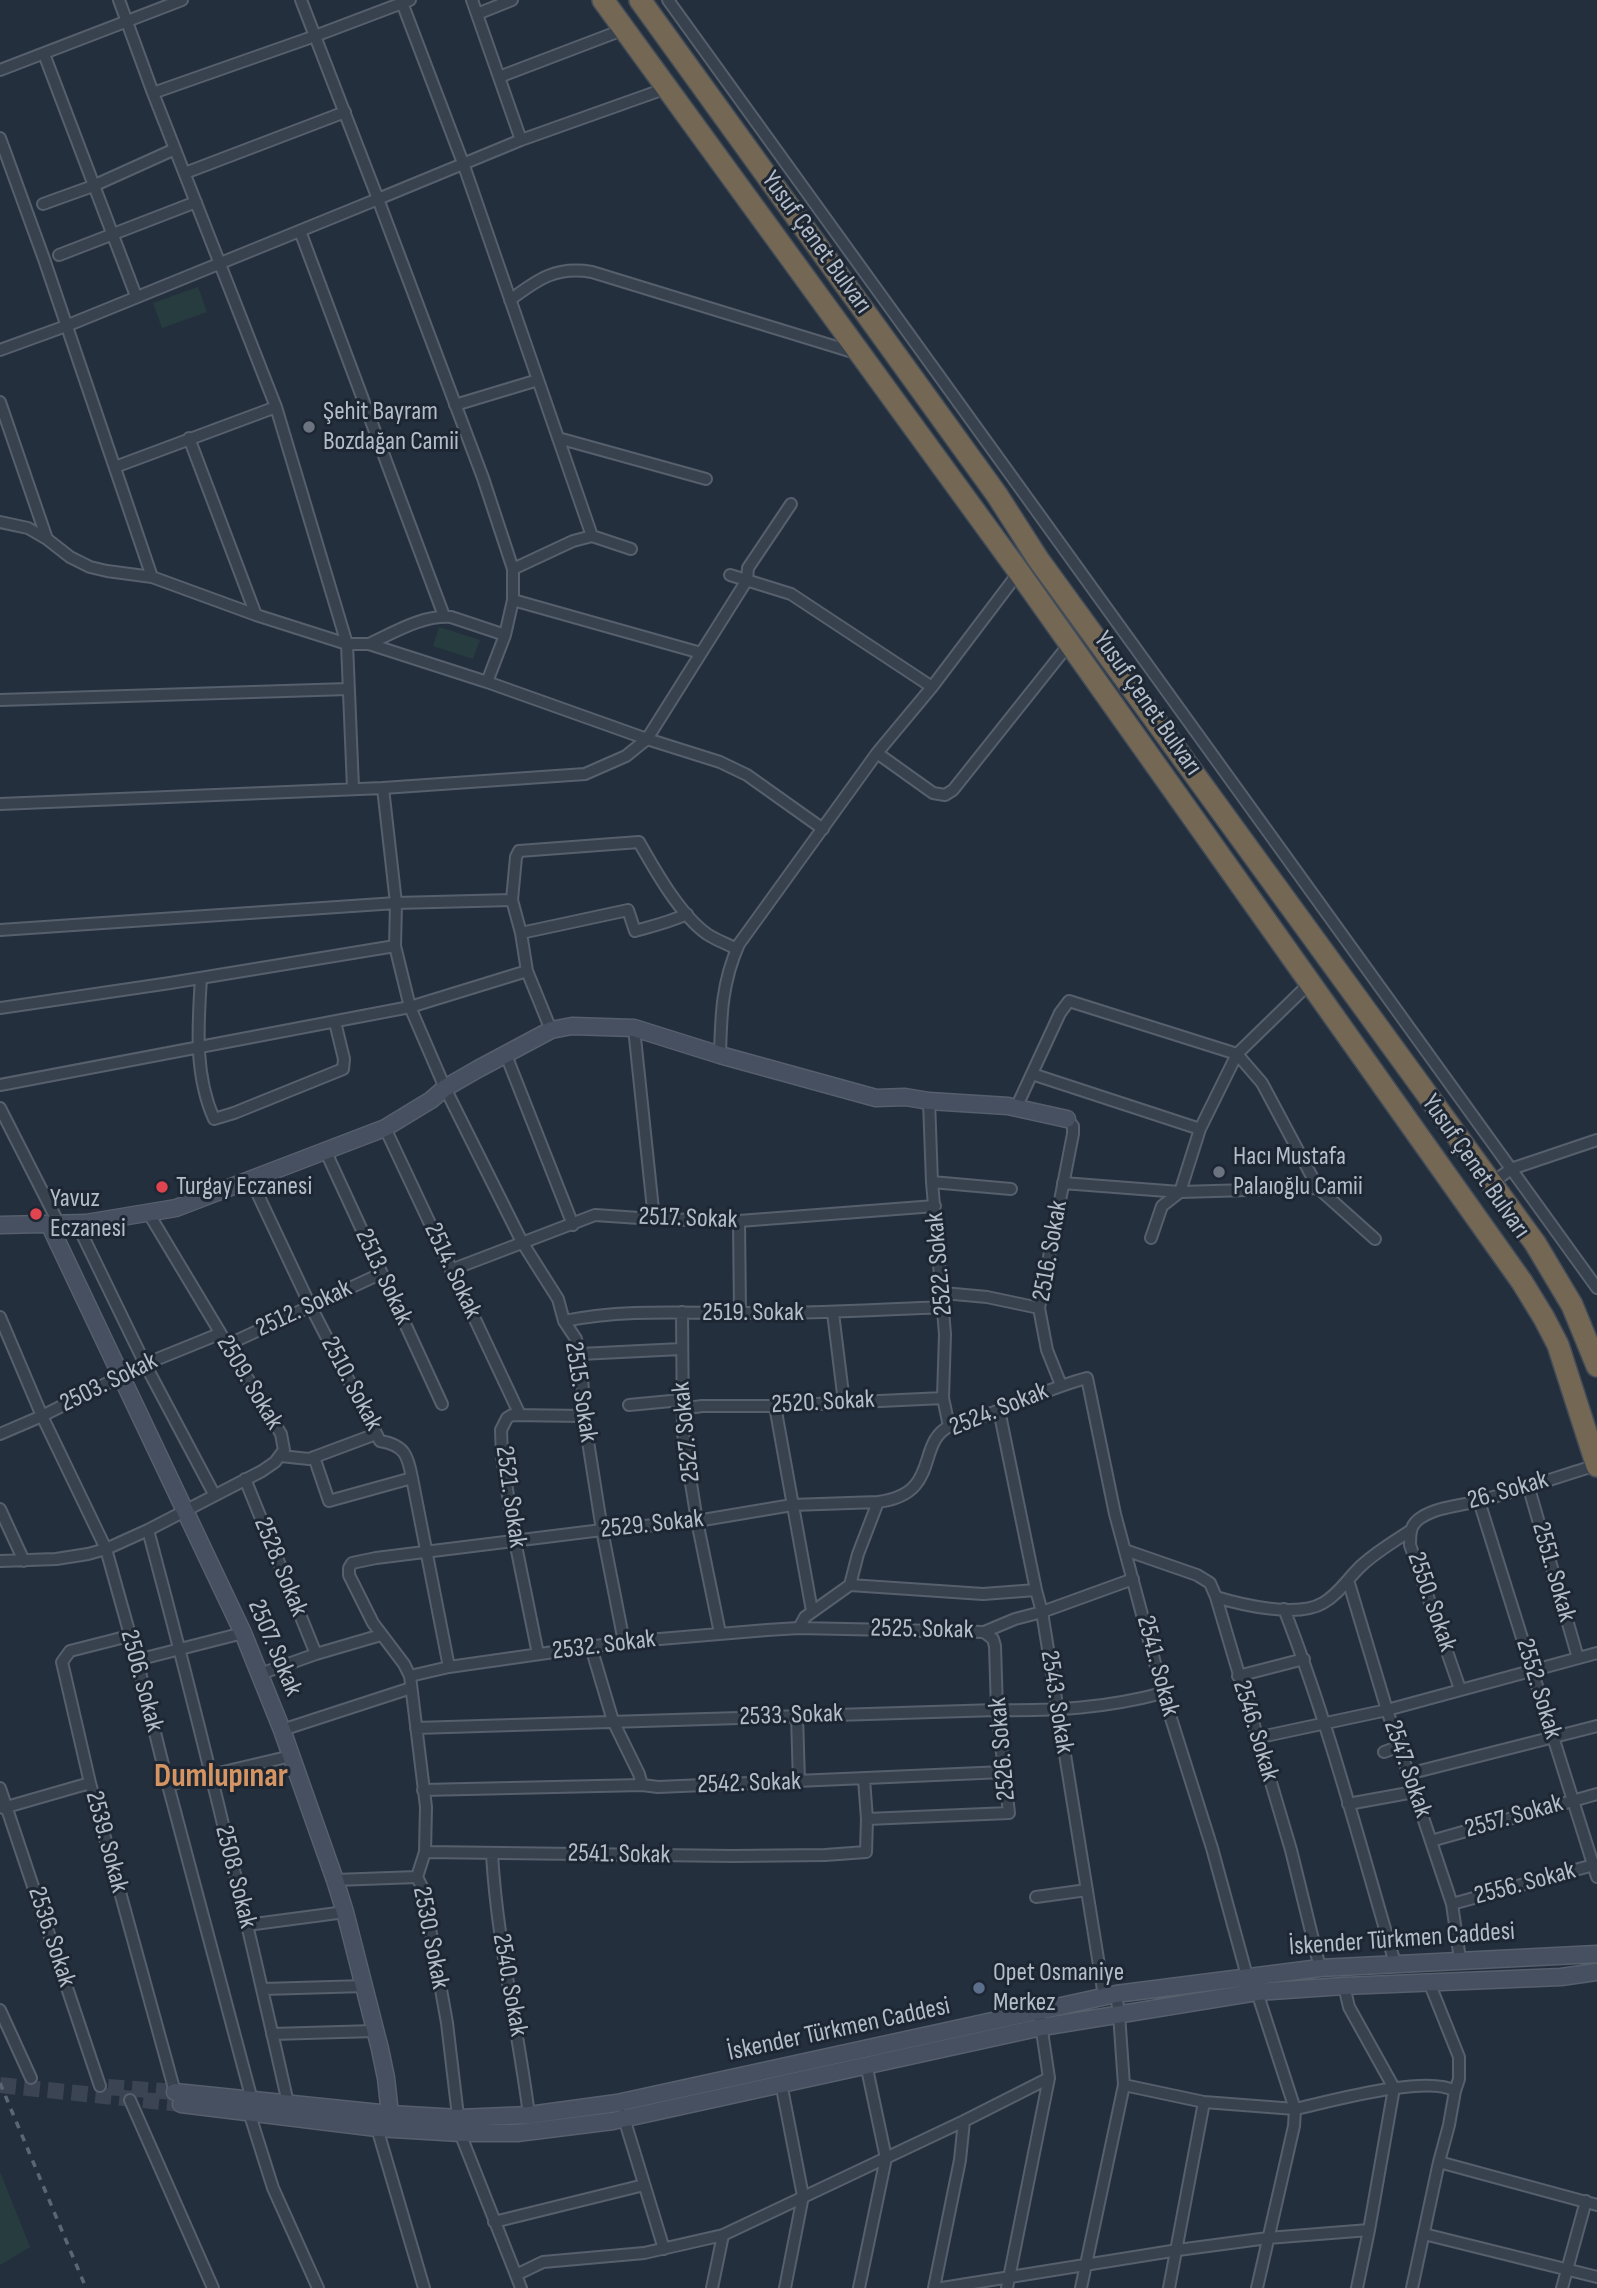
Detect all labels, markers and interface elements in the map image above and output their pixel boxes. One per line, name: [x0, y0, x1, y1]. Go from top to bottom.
street label: Yusuf Çenet Bulvarı: [754, 166, 878, 320]
place label: Şehit Bayram Bozdağan Camii: [323, 396, 459, 458]
marker: Şehit Bayram Bozdağan Camii: [301, 419, 317, 435]
street label: Yusuf Çenet Bulvarı: [1086, 626, 1208, 782]
street label: Yusuf Çenet Bulvarı: [1414, 1089, 1536, 1245]
place label: Hacı Mustafa Palaıoğlu Camii: [1233, 1141, 1363, 1202]
marker: Hacı Mustafa Palaıoğlu Camii: [1211, 1164, 1227, 1180]
place label: Turgay Eczanesi: [176, 1171, 312, 1203]
marker: Turgay Eczanesi: [154, 1179, 170, 1195]
place label: Yavuz Eczanesi: [50, 1183, 126, 1244]
street label: 2516. Sokak: [1027, 1198, 1075, 1304]
street label: 2517. Sokak: [638, 1202, 738, 1236]
marker: Yavuz Eczanesi: [28, 1206, 44, 1222]
street label: 2522. Sokak: [920, 1211, 960, 1317]
street label: 2514. Sokak: [416, 1218, 488, 1324]
street label: 2513. Sokak: [347, 1224, 419, 1330]
street label: 2512. Sokak: [251, 1273, 357, 1345]
street label: 2519. Sokak: [702, 1297, 804, 1329]
street label: 2509. Sokak: [209, 1330, 289, 1436]
street label: 2510. Sokak: [313, 1332, 389, 1436]
street label: 2515. Sokak: [557, 1339, 603, 1445]
street label: 2503. Sokak: [55, 1346, 163, 1420]
street label: 2524. Sokak: [945, 1376, 1053, 1444]
street label: 2527. Sokak: [666, 1380, 708, 1484]
street label: 2520. Sokak: [771, 1385, 875, 1421]
street label: 2521. Sokak: [487, 1444, 533, 1550]
street label: 26. Sokak: [1464, 1465, 1552, 1517]
street label: 2529. Sokak: [599, 1504, 705, 1546]
street label: 2528. Sokak: [246, 1513, 314, 1621]
street label: 2551. Sokak: [1524, 1519, 1582, 1625]
street label: 2550. Sokak: [1399, 1548, 1463, 1656]
street label: 2507. Sokak: [240, 1595, 308, 1701]
street label: 2541. Sokak: [1129, 1612, 1185, 1720]
street label: 2525. Sokak: [870, 1614, 974, 1646]
street label: 2532. Sokak: [551, 1624, 657, 1668]
street label: 2506. Sokak: [112, 1627, 170, 1735]
street label: 2552. Sokak: [1508, 1635, 1568, 1743]
street label: 2543. Sokak: [1032, 1648, 1080, 1756]
street label: 2546. Sokak: [1225, 1677, 1285, 1785]
street label: 2526. Sokak: [983, 1696, 1023, 1802]
street label: 2533. Sokak: [739, 1699, 843, 1733]
street label: 2547. Sokak: [1376, 1716, 1438, 1822]
district label: Dumlupınar: [154, 1758, 288, 1798]
street label: 2542. Sokak: [697, 1767, 801, 1801]
street label: 2539. Sokak: [78, 1788, 134, 1896]
street label: 2557. Sokak: [1461, 1788, 1567, 1846]
street label: 2508. Sokak: [207, 1822, 263, 1932]
street label: 2541. Sokak: [567, 1839, 671, 1871]
street label: 2556. Sokak: [1471, 1856, 1579, 1912]
street label: 2536. Sokak: [20, 1883, 82, 1991]
street label: 2530. Sokak: [405, 1884, 455, 1992]
street label: İskender Türkmen Caddesi: [1288, 1917, 1516, 1963]
street label: 2540. Sokak: [485, 1931, 533, 2039]
place label: Opet Osmaniye Merkez: [993, 1957, 1124, 2018]
marker: Opet Osmaniye Merkez: [971, 1980, 987, 1996]
street label: İskender Türkmen Caddesi: [725, 1991, 953, 2069]

